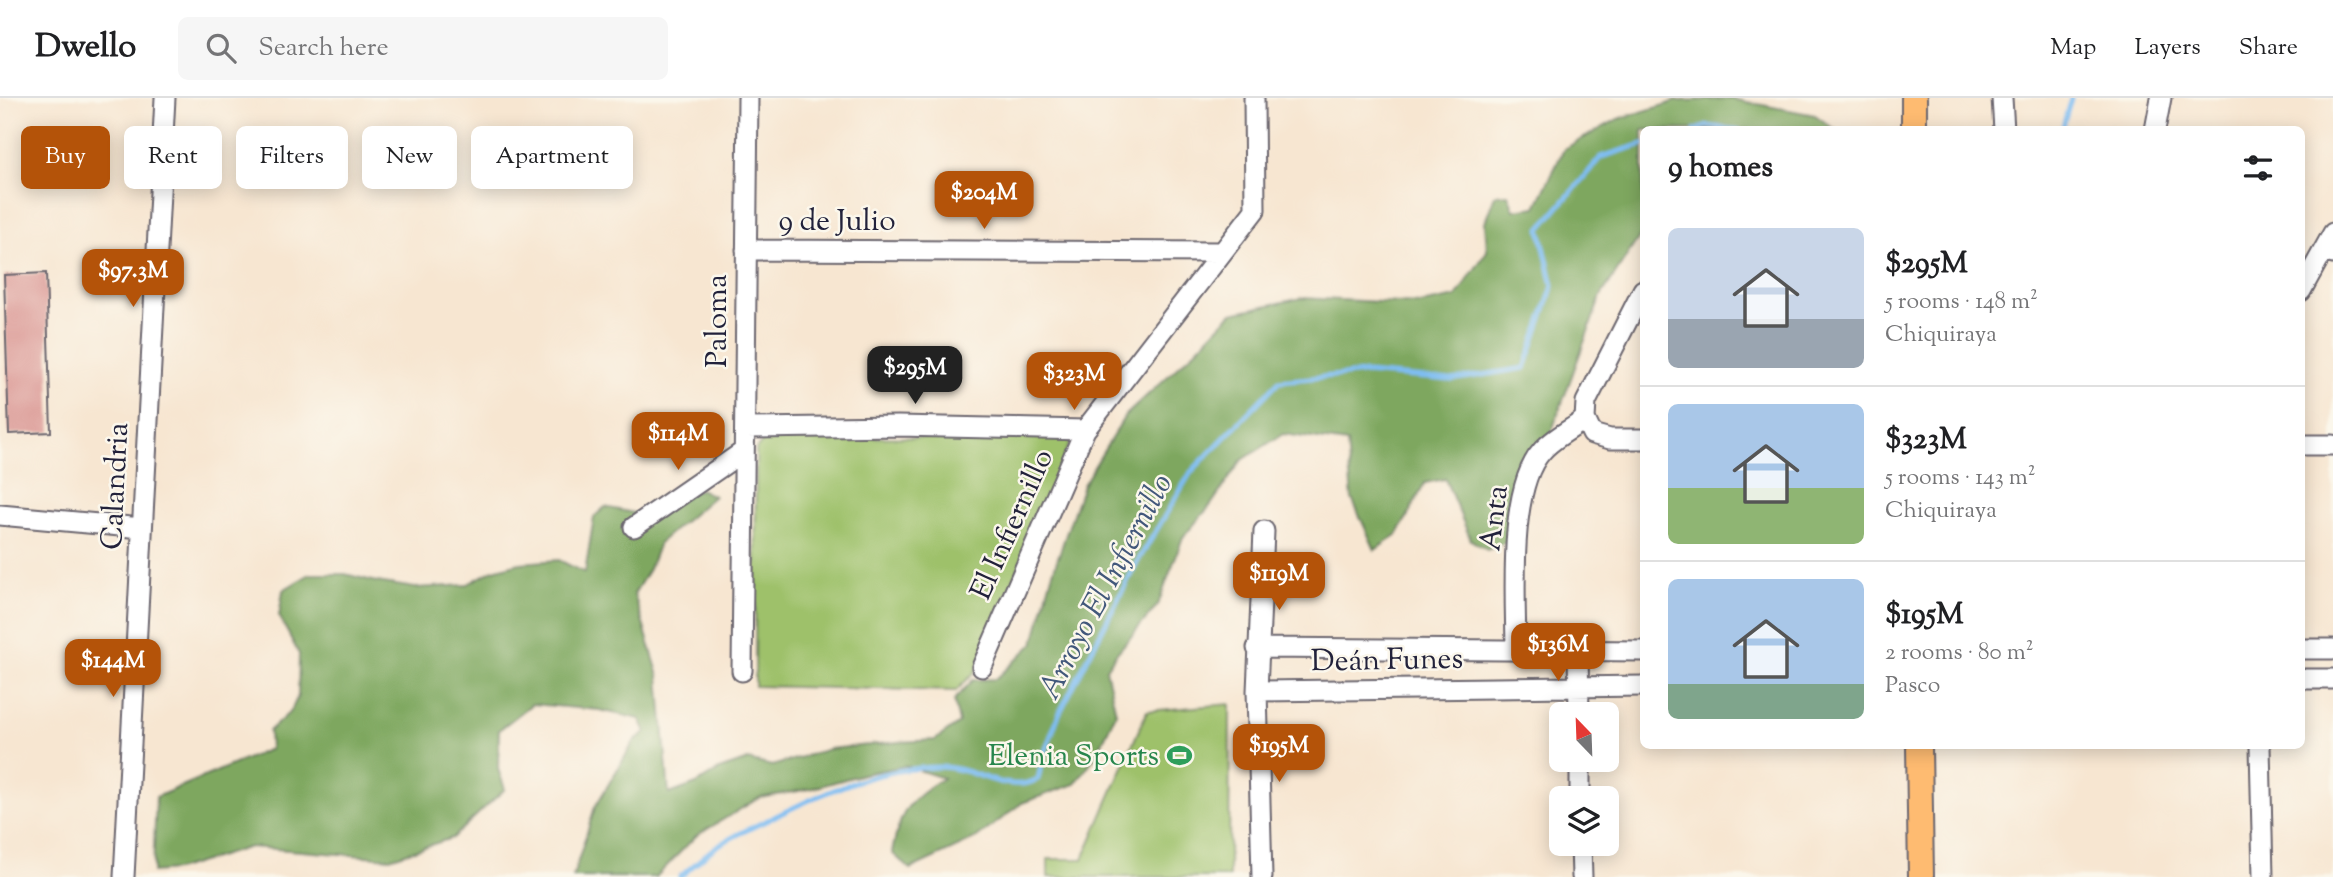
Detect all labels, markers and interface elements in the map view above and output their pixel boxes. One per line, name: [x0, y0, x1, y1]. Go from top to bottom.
search box: [178, 17, 668, 80]
text: Dwello: [35, 24, 136, 72]
icon: search: [202, 29, 240, 67]
text: Search here: [258, 30, 389, 67]
text: Map: [2050, 31, 2096, 65]
text: Layers: [2134, 31, 2201, 65]
text: Share: [2239, 31, 2298, 65]
chip: Buy: [21, 126, 110, 189]
chip: Rent: [124, 126, 222, 189]
chip: Filters: [236, 126, 348, 189]
chip: New: [362, 126, 457, 189]
chip: Apartment: [471, 126, 633, 189]
text: 9 homes: [1668, 147, 1773, 190]
icon: filters: [2239, 149, 2277, 187]
pin: $204M: [935, 172, 1033, 231]
text: $204M: [951, 177, 1017, 210]
street label: 9 de Julio: [778, 201, 896, 244]
text: $295M: [1885, 243, 1968, 286]
pin: $97.3M: [76, 250, 190, 309]
text: $97.3M: [98, 255, 168, 288]
icon: home: [1724, 256, 1808, 340]
street label: Paloma: [697, 274, 740, 368]
text: 5 rooms · 148 m²: [1885, 286, 2038, 319]
text: Chiquiraya: [1885, 319, 1997, 352]
pin: $295M: [866, 346, 964, 406]
text: $295M: [883, 352, 947, 385]
pin: $323M: [1025, 352, 1123, 412]
text: $323M: [1043, 358, 1105, 391]
pin: $114M: [629, 412, 727, 472]
text: $114M: [648, 418, 708, 451]
text: $323M: [1885, 419, 1967, 462]
street label: Calandria: [92, 421, 141, 551]
icon: home: [1724, 432, 1808, 516]
street label: El Infiernillo: [961, 443, 1066, 607]
text: 5 rooms · 143 m²: [1885, 462, 2036, 495]
water label: Arroyo El Infiernillo: [1028, 466, 1186, 708]
street label: Anta: [1470, 483, 1521, 554]
text: Chiquiraya: [1885, 495, 1997, 528]
pin: $119M: [1230, 552, 1328, 612]
text: $119M: [1249, 558, 1309, 591]
text: $195M: [1885, 594, 1964, 637]
icon: home: [1724, 607, 1808, 691]
pin: $136M: [1509, 624, 1607, 683]
text: $136M: [1527, 629, 1589, 662]
text: 2 rooms · 80 m²: [1885, 637, 2033, 670]
street label: Deán Funes: [1311, 639, 1464, 684]
pin: $144M: [64, 640, 162, 699]
text: $144M: [81, 645, 145, 678]
text: Pasco: [1885, 670, 1940, 703]
north arrow: [1549, 702, 1619, 772]
map controls: [1549, 702, 1619, 856]
pin: $195M: [1230, 724, 1328, 784]
text: $195M: [1249, 730, 1309, 763]
place label: Elenia Sports: [988, 736, 1159, 779]
sports icon: Elenia Sports: [1165, 741, 1193, 769]
button: layers: [1549, 786, 1619, 856]

